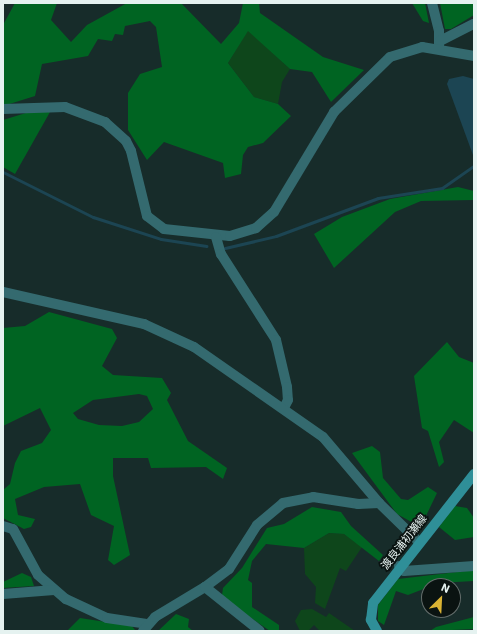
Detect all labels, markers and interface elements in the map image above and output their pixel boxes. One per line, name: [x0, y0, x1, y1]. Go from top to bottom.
street label: 渡良浦初瀬線: [378, 512, 430, 572]
north arrow: [421, 578, 461, 618]
text: N: [439, 580, 452, 596]

